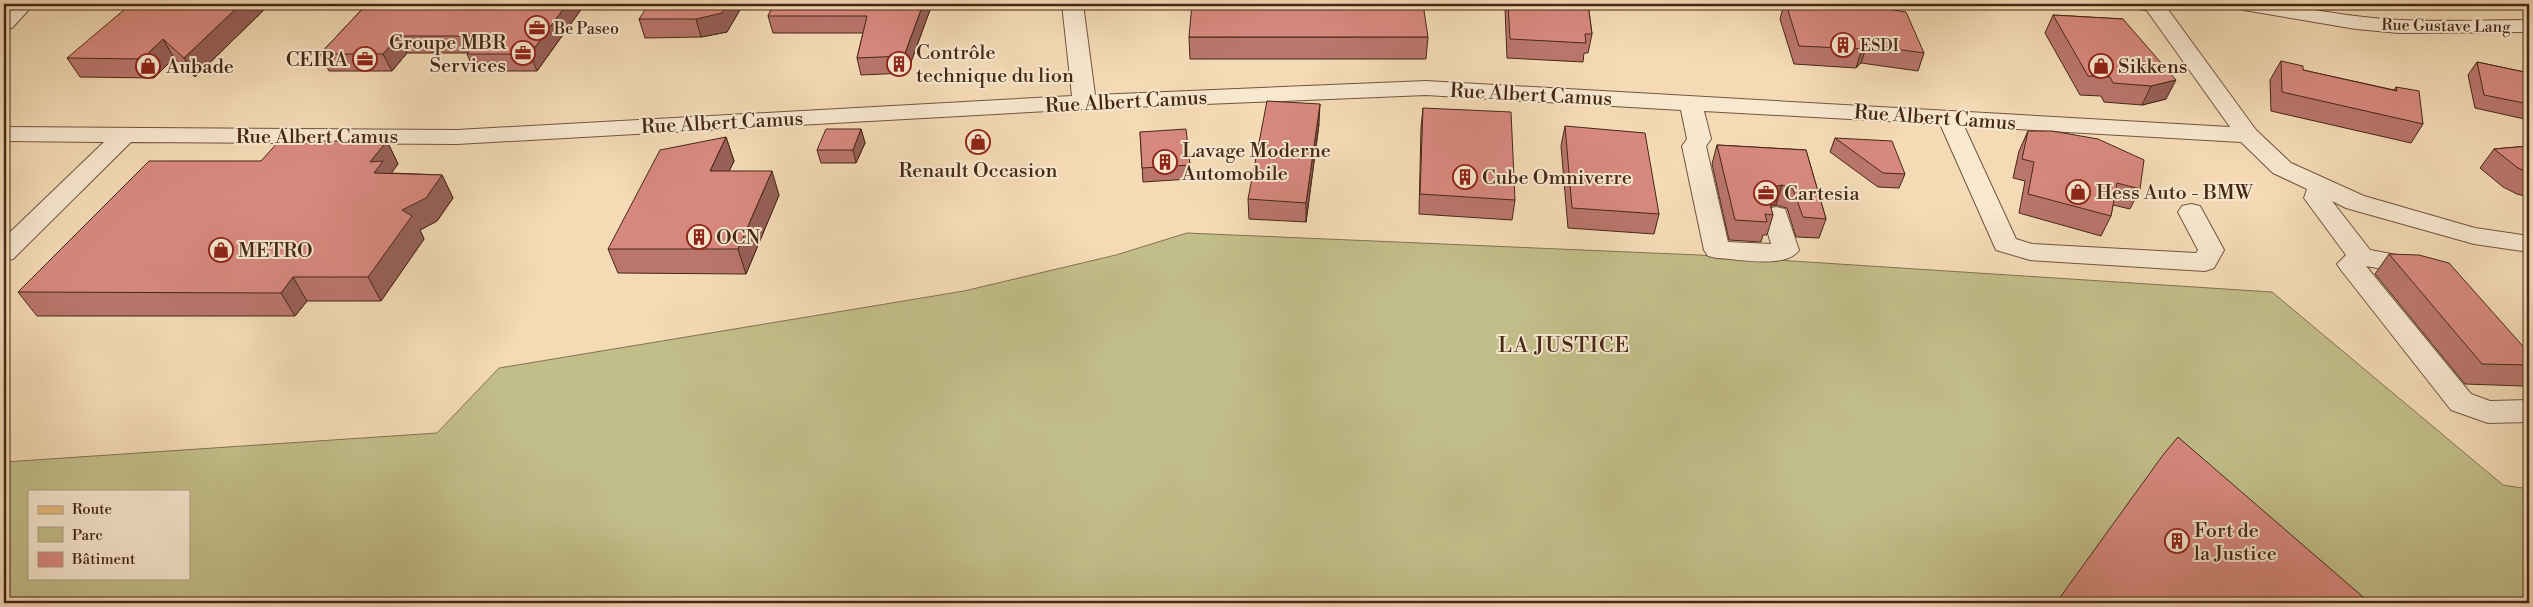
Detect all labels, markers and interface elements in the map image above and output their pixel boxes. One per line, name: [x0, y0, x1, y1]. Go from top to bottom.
office icon: Be Paseo: [524, 15, 550, 41]
street label: Rue Gustave Lang: [2381, 15, 2511, 37]
place label: Be Paseo: [553, 19, 619, 39]
place label: Groupe MBR Services: [389, 31, 507, 79]
building icon: ESDI: [1830, 32, 1856, 58]
place label: ESDI: [1860, 36, 1899, 56]
office icon: Groupe MBR Services: [510, 40, 536, 66]
place label: Contrôle technique du lion: [916, 41, 1074, 89]
office icon: CEIRA: [352, 46, 378, 72]
place label: CEIRA: [286, 48, 349, 73]
building icon: Contrôle technique du lion: [886, 51, 912, 77]
shop icon: Aubade: [135, 53, 161, 79]
shop icon: Sikkens: [2088, 53, 2114, 79]
place label: Aubade: [165, 55, 234, 80]
place label: Sikkens: [2118, 55, 2188, 80]
street label: Rue Albert Camus: [1449, 79, 1613, 112]
street label: Rue Albert Camus: [1044, 86, 1208, 119]
street label: Rue Albert Camus: [1853, 100, 2017, 137]
street label: Rue Albert Camus: [640, 107, 804, 140]
street label: Rue Albert Camus: [236, 125, 398, 150]
shop icon: Renault Occasion: [965, 129, 991, 155]
place label: Lavage Moderne Automobile: [1181, 139, 1331, 187]
building icon: Lavage Moderne Automobile: [1152, 149, 1178, 175]
place label: Renault Occasion: [899, 159, 1057, 184]
building icon: Cube Omniverre: [1452, 164, 1478, 190]
place label: Cube Omniverre: [1482, 166, 1632, 191]
shop icon: Hess Auto - BMW: [2065, 179, 2091, 205]
office icon: Cartesia: [1753, 180, 1779, 206]
place label: Hess Auto - BMW: [2096, 181, 2254, 206]
place label: Cartesia: [1784, 182, 1860, 207]
building icon: OCN: [686, 224, 712, 250]
place label: OCN: [716, 226, 760, 251]
shop icon: METRO: [208, 237, 234, 263]
place label: METRO: [238, 239, 313, 264]
district label: LA JUSTICE: [1498, 333, 1630, 359]
legend: [28, 490, 190, 580]
text: Route: [72, 500, 112, 519]
place label: Fort de la Justice: [2194, 519, 2277, 567]
text: Parc: [72, 526, 103, 545]
building icon: Fort de la Justice: [2164, 528, 2190, 554]
text: Bâtiment: [71, 550, 136, 569]

